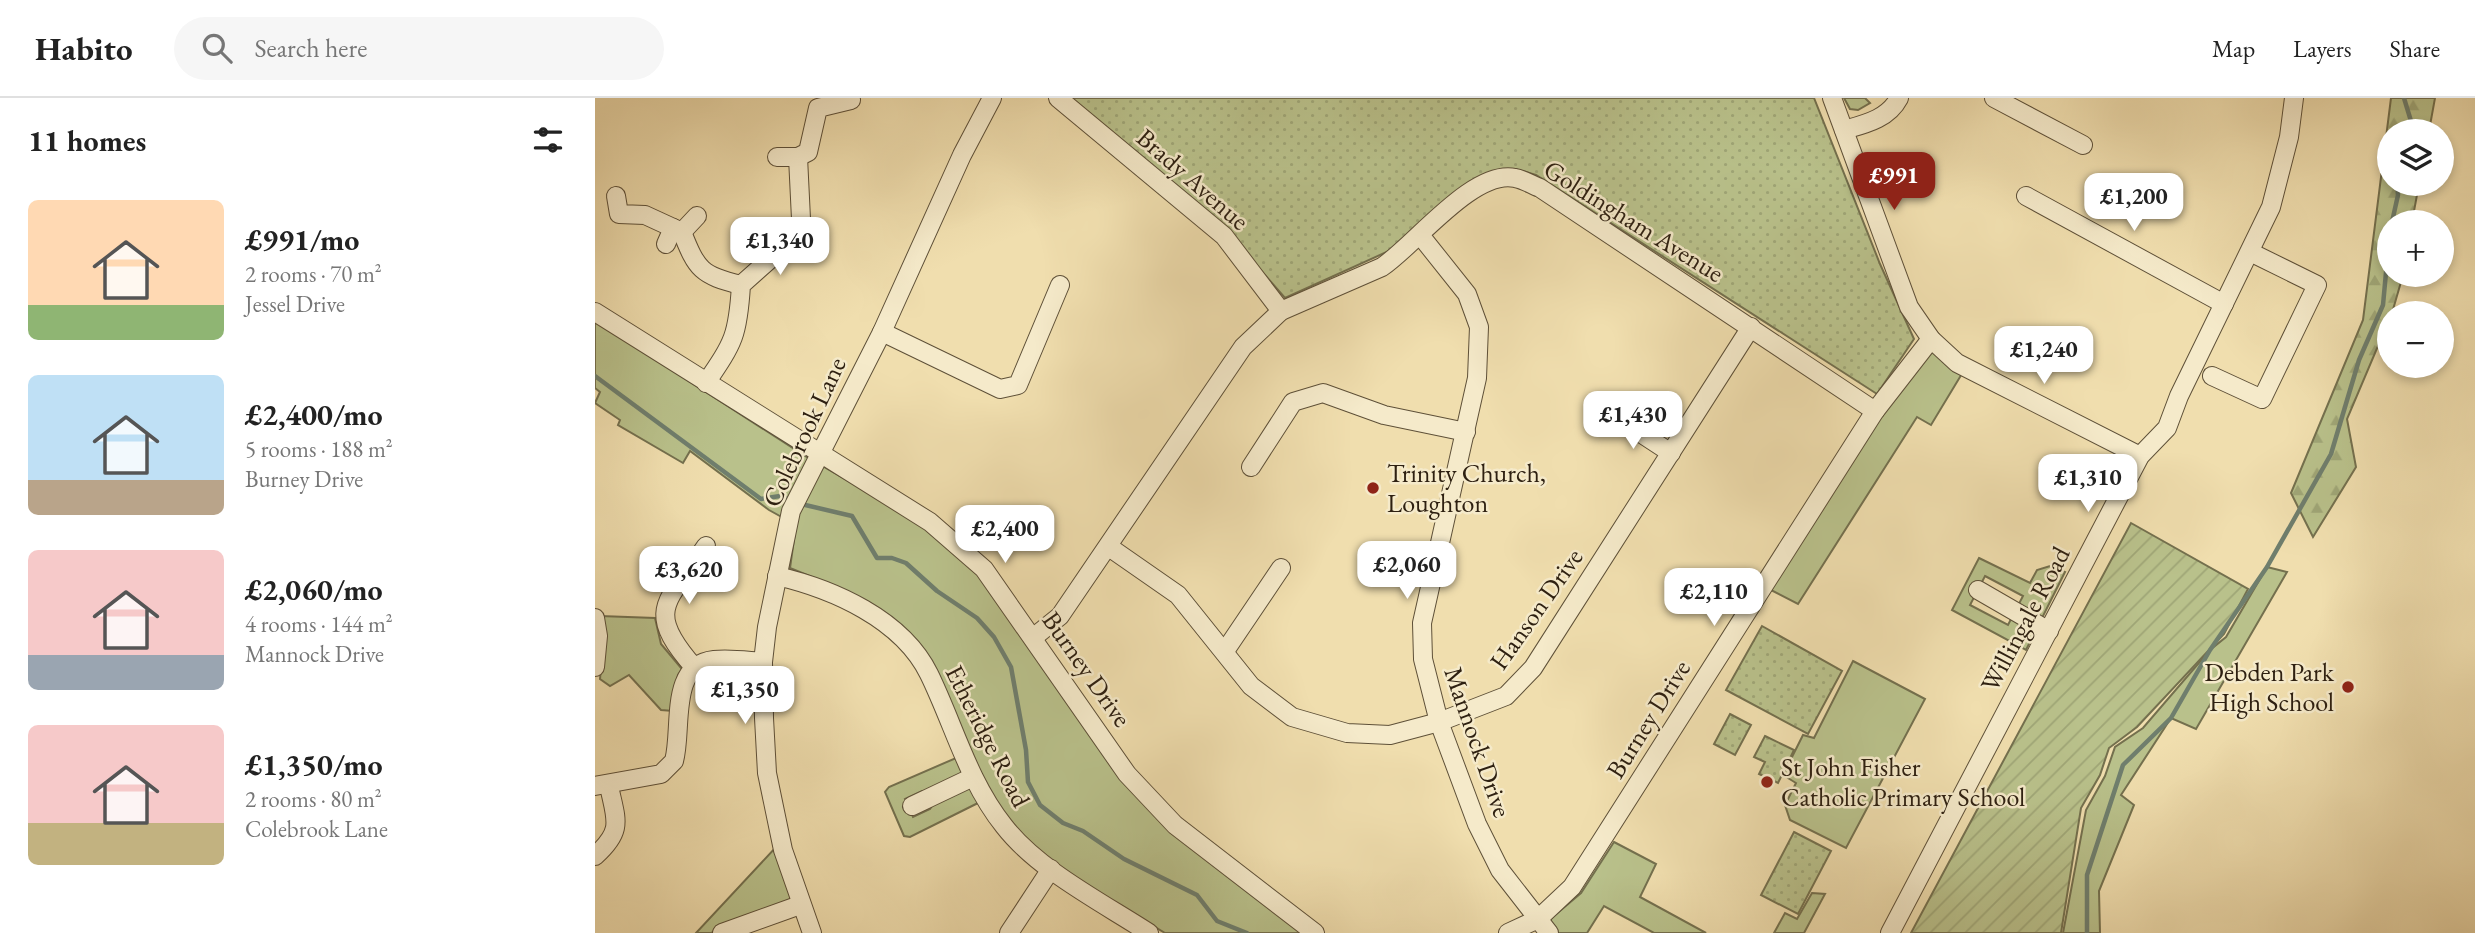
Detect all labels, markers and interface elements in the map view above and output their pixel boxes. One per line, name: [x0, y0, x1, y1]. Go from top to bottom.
search box: [174, 17, 664, 80]
text: Habito: [35, 27, 132, 70]
icon: search: [198, 29, 236, 67]
text: Search here: [254, 31, 367, 65]
text: Map: [2212, 33, 2255, 64]
text: Layers: [2293, 33, 2352, 64]
text: Share: [2390, 33, 2440, 64]
map controls: [2377, 119, 2454, 378]
button: layers: [2377, 119, 2454, 196]
text: 11 homes: [28, 121, 146, 160]
icon: filters: [529, 121, 567, 159]
street label: Brady Avenue: [1130, 121, 1256, 237]
street label: Goldingham Avenue: [1538, 152, 1730, 290]
pin: £991: [1853, 152, 1935, 212]
text: £991: [1869, 160, 1919, 190]
pin: £1,200: [2077, 174, 2191, 233]
text: £1,200: [2100, 181, 2168, 211]
button: +: [2377, 210, 2454, 287]
pin: £1,340: [723, 218, 837, 277]
text: £991/mo: [245, 220, 359, 259]
text: £1,340: [746, 225, 814, 255]
icon: home: [84, 228, 168, 312]
text: 2 rooms · 70 m²: [245, 259, 382, 289]
text: Jessel Drive: [245, 289, 345, 319]
button: −: [2377, 301, 2454, 378]
pin: £1,240: [1987, 327, 2101, 386]
text: £1,240: [2010, 334, 2078, 364]
street label: Colebrook Lane: [754, 352, 854, 512]
pin: £1,430: [1576, 392, 1690, 451]
text: £2,400/mo: [245, 395, 383, 434]
text: £1,430: [1599, 399, 1667, 429]
icon: home: [84, 403, 168, 487]
text: 5 rooms · 188 m²: [245, 434, 393, 464]
pin: £1,310: [2031, 454, 2145, 514]
place label: Trinity Church, Loughton: [1387, 456, 1546, 520]
text: £1,310: [2054, 462, 2122, 492]
text: Burney Drive: [245, 464, 363, 494]
marker: Trinity Church, Loughton: [1365, 480, 1381, 496]
pin: £2,400: [948, 505, 1062, 565]
text: £2,400: [971, 513, 1039, 543]
street label: Willingale Road: [1972, 540, 2078, 698]
pin: £2,060: [1350, 542, 1464, 601]
street label: Hanson Drive: [1482, 542, 1590, 676]
pin: £3,620: [632, 546, 746, 606]
text: £2,060: [1373, 549, 1441, 579]
text: £3,620: [655, 554, 723, 584]
pin: £2,110: [1657, 568, 1771, 628]
text: £2,060/mo: [245, 570, 383, 609]
text: £2,110: [1680, 576, 1748, 606]
icon: home: [84, 578, 168, 662]
street label: Burney Drive: [1035, 605, 1139, 733]
text: 4 rooms · 144 m²: [245, 609, 393, 639]
text: Mannock Drive: [245, 639, 384, 669]
street label: Burney Drive: [1598, 653, 1698, 785]
place label: Debden Park High School: [2204, 655, 2335, 719]
street label: Etheridge Road: [938, 659, 1039, 814]
street label: Mannock Drive: [1436, 662, 1520, 822]
pin: £1,350: [688, 666, 802, 726]
text: £1,350: [711, 674, 779, 704]
marker: Debden Park High School: [2340, 679, 2356, 695]
text: £1,350/mo: [245, 745, 383, 784]
place label: St John Fisher Catholic Primary School: [1781, 750, 2025, 814]
icon: home: [84, 753, 168, 837]
marker: St John Fisher Catholic Primary School: [1759, 774, 1775, 790]
text: 2 rooms · 80 m²: [245, 784, 382, 814]
text: Colebrook Lane: [245, 814, 388, 844]

